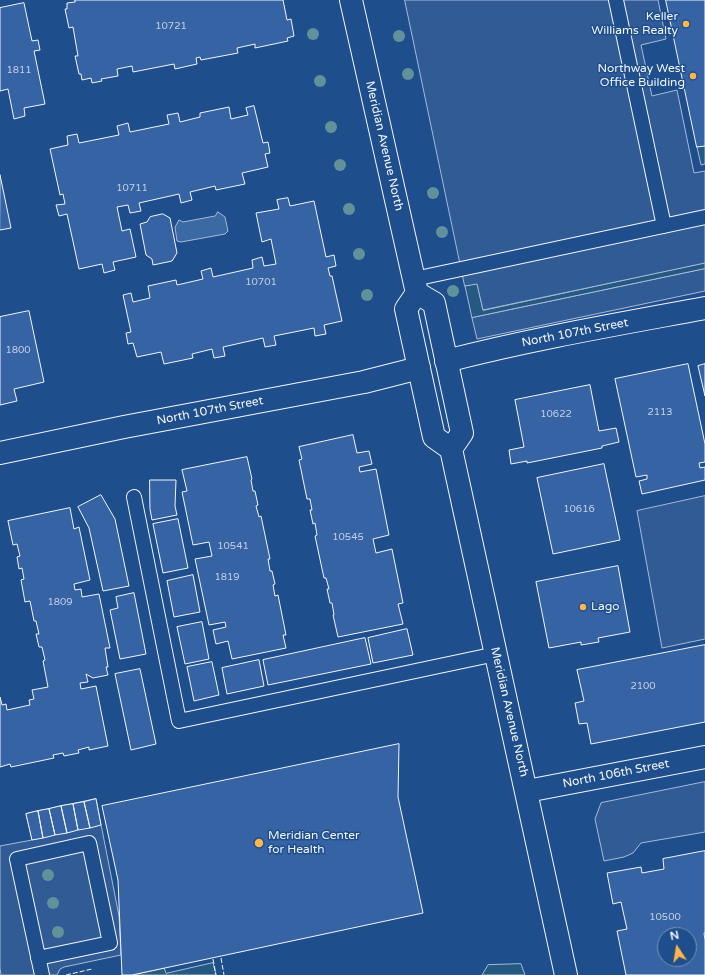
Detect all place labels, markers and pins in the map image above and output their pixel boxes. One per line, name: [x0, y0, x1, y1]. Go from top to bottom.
place label: Keller Williams Realty: [591, 10, 678, 38]
marker: Keller Williams Realty: [681, 19, 691, 29]
place label: Northway West Office Building: [598, 62, 685, 90]
marker: Northway West Office Building: [688, 71, 698, 81]
place label: Lago: [591, 600, 620, 614]
marker: Lago: [578, 602, 588, 612]
place label: Meridian Center for Health: [268, 829, 360, 857]
marker: Meridian Center for Health: [253, 837, 265, 849]

